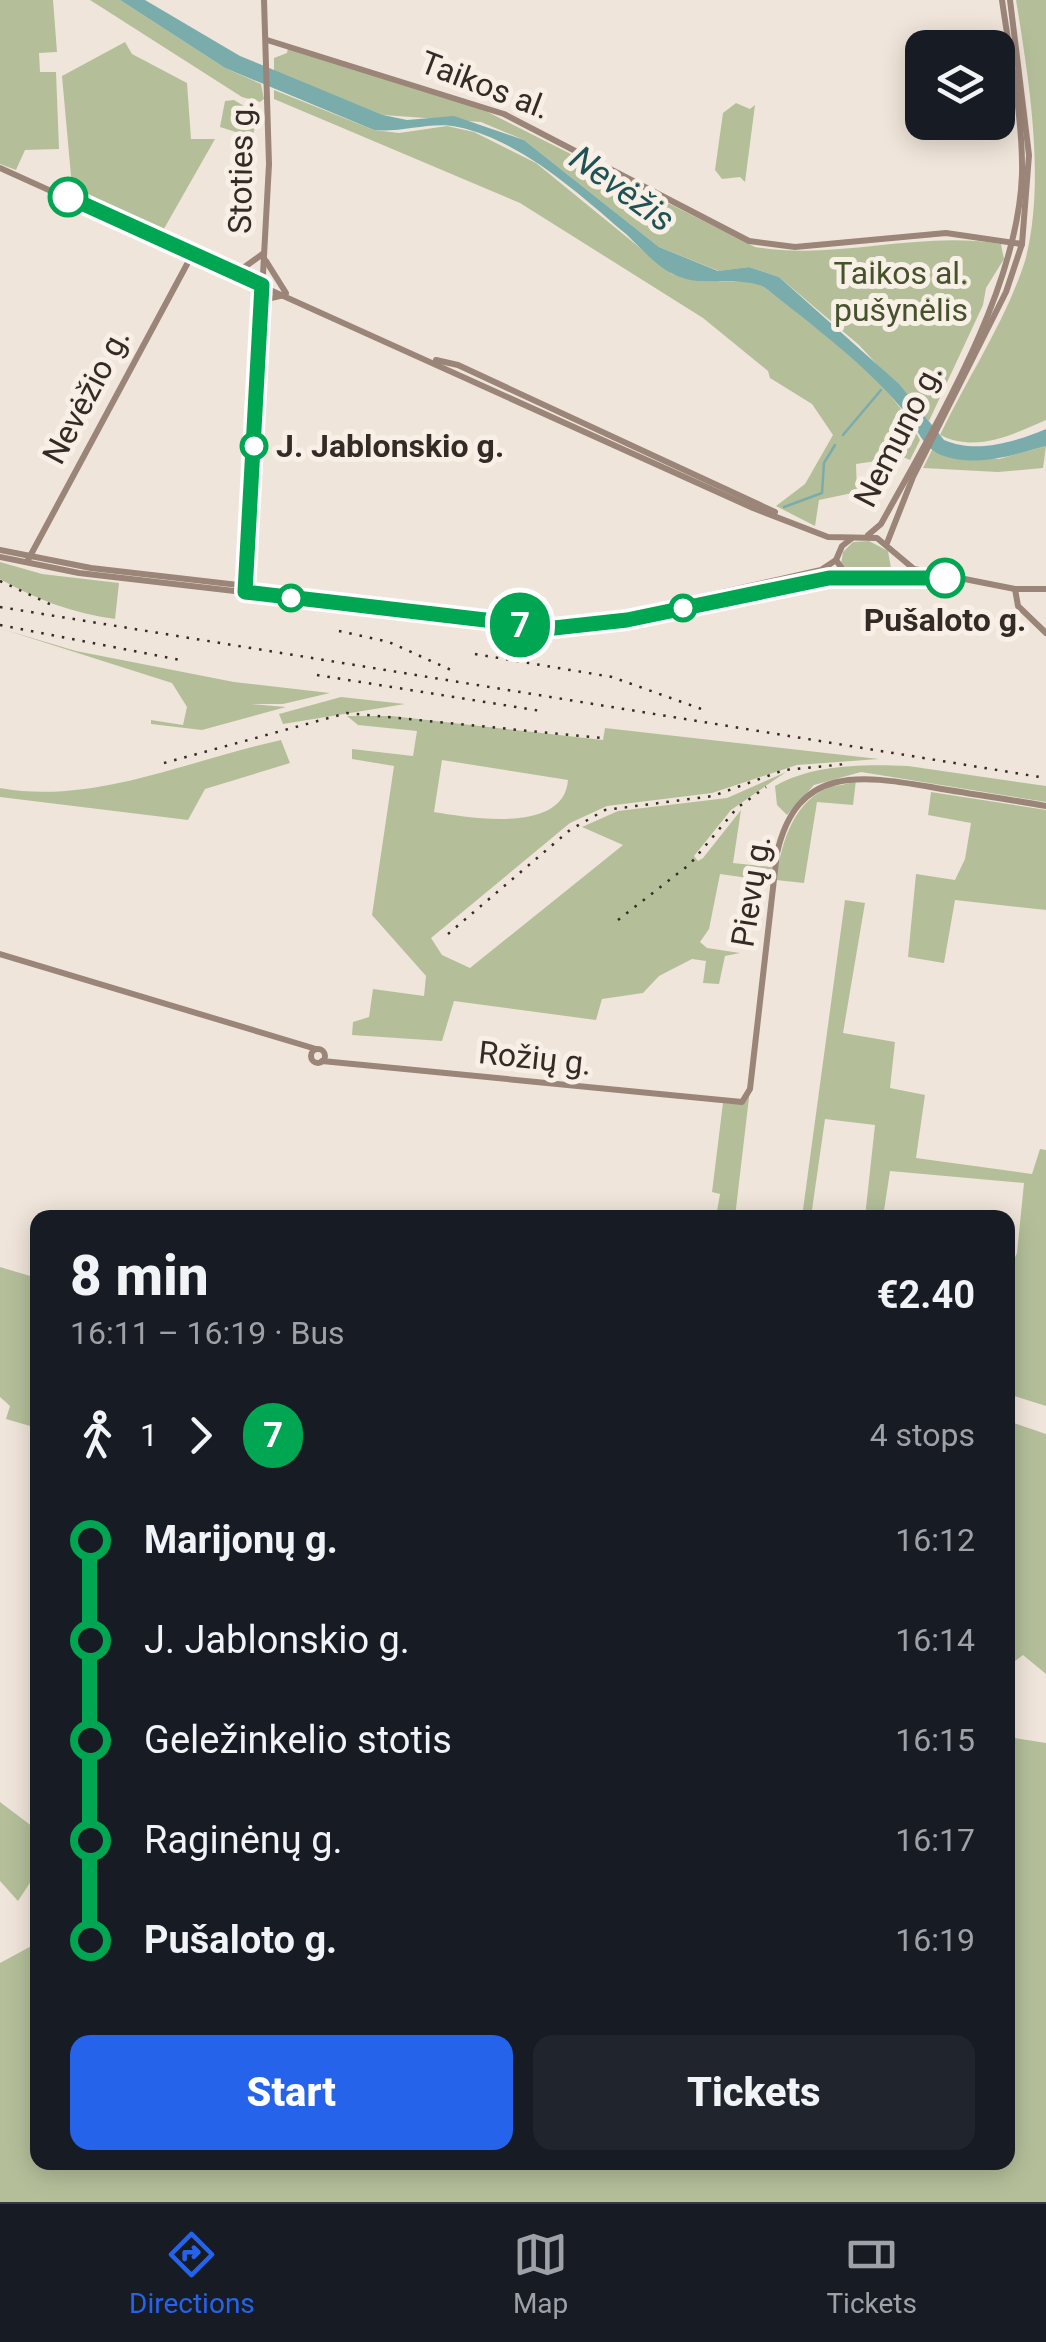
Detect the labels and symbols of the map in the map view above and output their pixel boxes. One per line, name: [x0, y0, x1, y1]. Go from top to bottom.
street label: Taikos al.: [415, 43, 555, 127]
street label: Stoties g.: [221, 100, 261, 234]
water label: Nevėžis: [562, 137, 682, 241]
unlabelled marker: [49, 178, 87, 216]
park label: Taikos al. pušynėlis: [833, 254, 969, 329]
street label: Nevėžio g.: [34, 322, 138, 470]
street label: Nemuno g.: [846, 357, 950, 513]
place label: J. Jablonskio g.: [276, 427, 504, 465]
marker: J. Jablonskio g.: [241, 433, 267, 459]
marker: Pušaloto g.: [926, 559, 964, 597]
unlabelled marker: [278, 585, 304, 611]
line badge: 7: [488, 592, 552, 658]
unlabelled marker: [670, 595, 696, 621]
place label: Pušaloto g.: [864, 601, 1026, 639]
street label: Pievų g.: [723, 833, 779, 949]
street label: Rožių g.: [477, 1033, 593, 1083]

